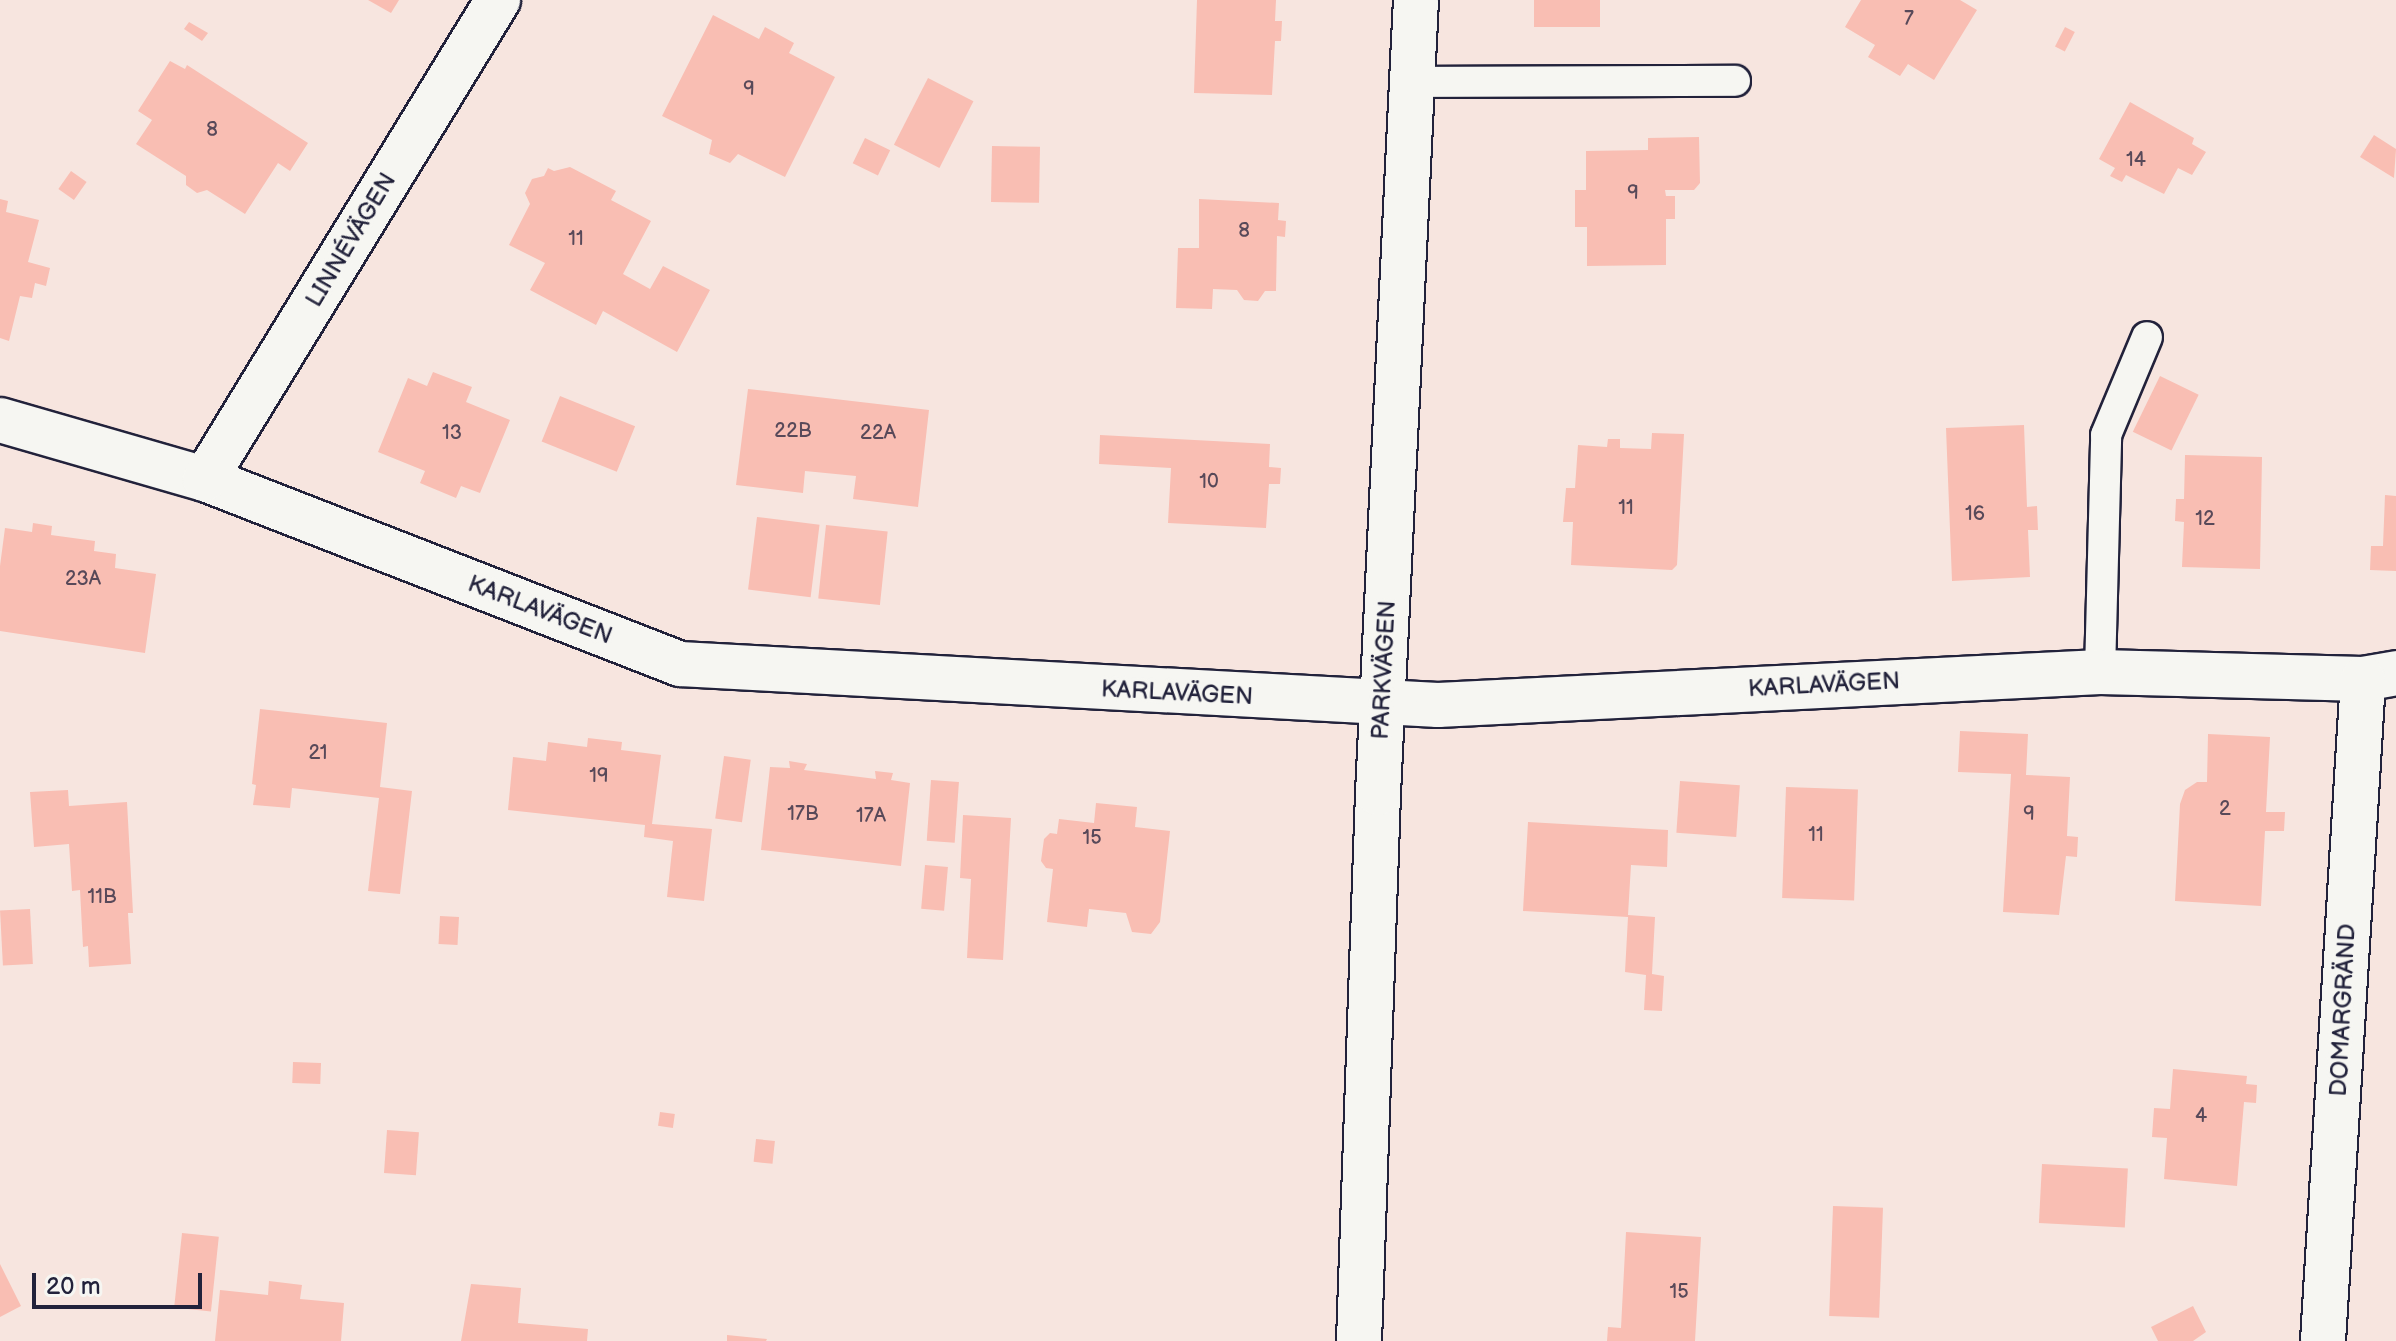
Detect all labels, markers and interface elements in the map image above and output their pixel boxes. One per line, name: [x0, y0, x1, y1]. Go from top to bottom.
house number: 7: [1904, 7, 1914, 31]
house number: 9: [743, 77, 755, 101]
house number: 8: [206, 118, 218, 142]
house number: 14: [2126, 148, 2146, 172]
street label: LINNÉVÄGEN: [300, 168, 402, 312]
house number: 9: [1627, 181, 1639, 205]
house number: 8: [1238, 219, 1250, 243]
house number: 11: [568, 227, 584, 251]
house number: 22B: [774, 419, 812, 443]
house number: 13: [442, 421, 462, 445]
house number: 22A: [860, 421, 896, 445]
house number: 10: [1199, 470, 1219, 494]
house number: 11: [1618, 496, 1634, 520]
house number: 16: [1965, 502, 1985, 526]
house number: 12: [2195, 507, 2215, 531]
house number: 23A: [65, 567, 101, 591]
street label: KARLAVÄGEN: [464, 569, 616, 651]
street label: PARKVÄGEN: [1366, 600, 1402, 740]
street label: KARLAVÄGEN: [1747, 667, 1901, 703]
street label: KARLAVÄGEN: [1100, 675, 1254, 711]
house number: 21: [308, 741, 328, 765]
house number: 19: [589, 764, 609, 788]
house number: 2: [2219, 797, 2231, 821]
house number: 17B: [787, 802, 819, 826]
house number: 9: [2023, 802, 2035, 826]
house number: 17A: [856, 804, 886, 828]
house number: 11: [1808, 823, 1824, 847]
house number: 15: [1082, 826, 1102, 850]
house number: 11B: [87, 885, 117, 909]
street label: DOMARGRÄND: [2324, 923, 2362, 1097]
house number: 4: [2195, 1104, 2207, 1128]
scale bar: [36, 1257, 206, 1307]
text: 20 m: [46, 1272, 101, 1301]
house number: 15: [1669, 1280, 1689, 1304]

